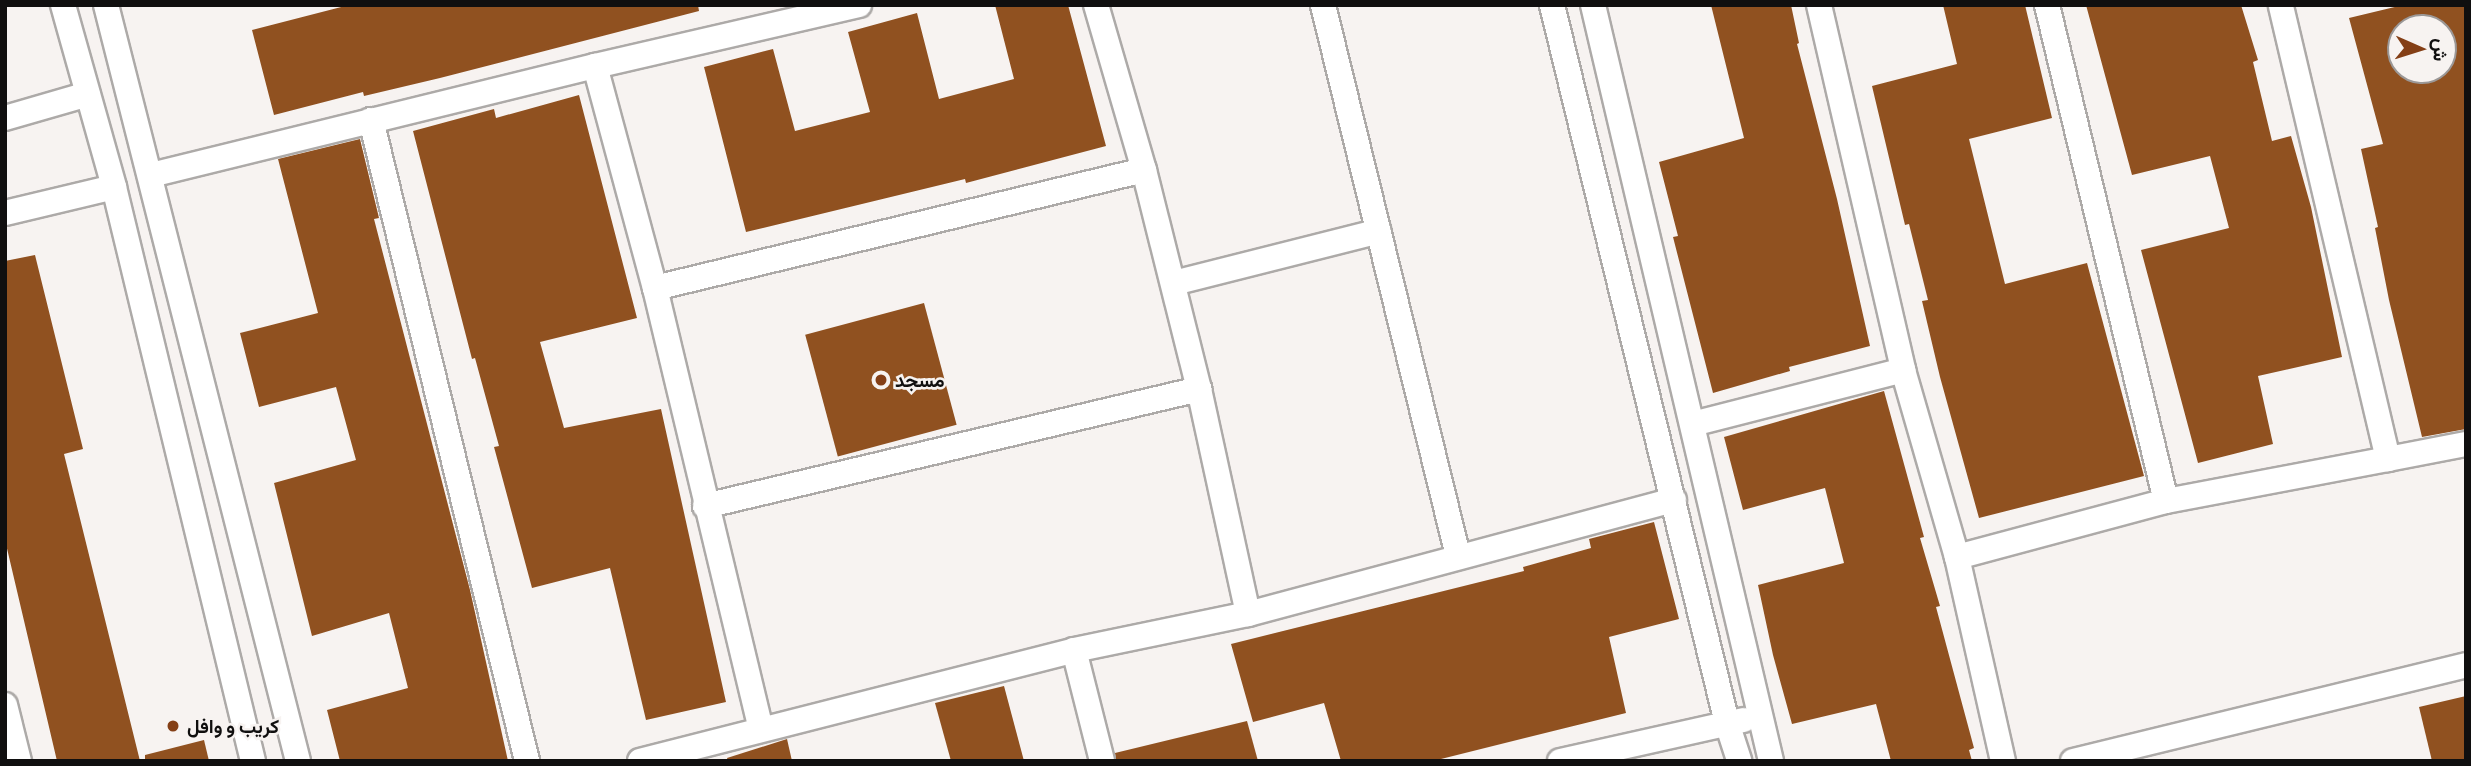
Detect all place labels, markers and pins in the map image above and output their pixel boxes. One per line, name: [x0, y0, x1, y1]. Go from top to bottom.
place label: مسجد: [895, 369, 945, 391]
marker: مسجد: [873, 372, 889, 388]
place label: كريب و وافل: [187, 715, 279, 737]
marker: كريب و وافل: [165, 718, 181, 734]

